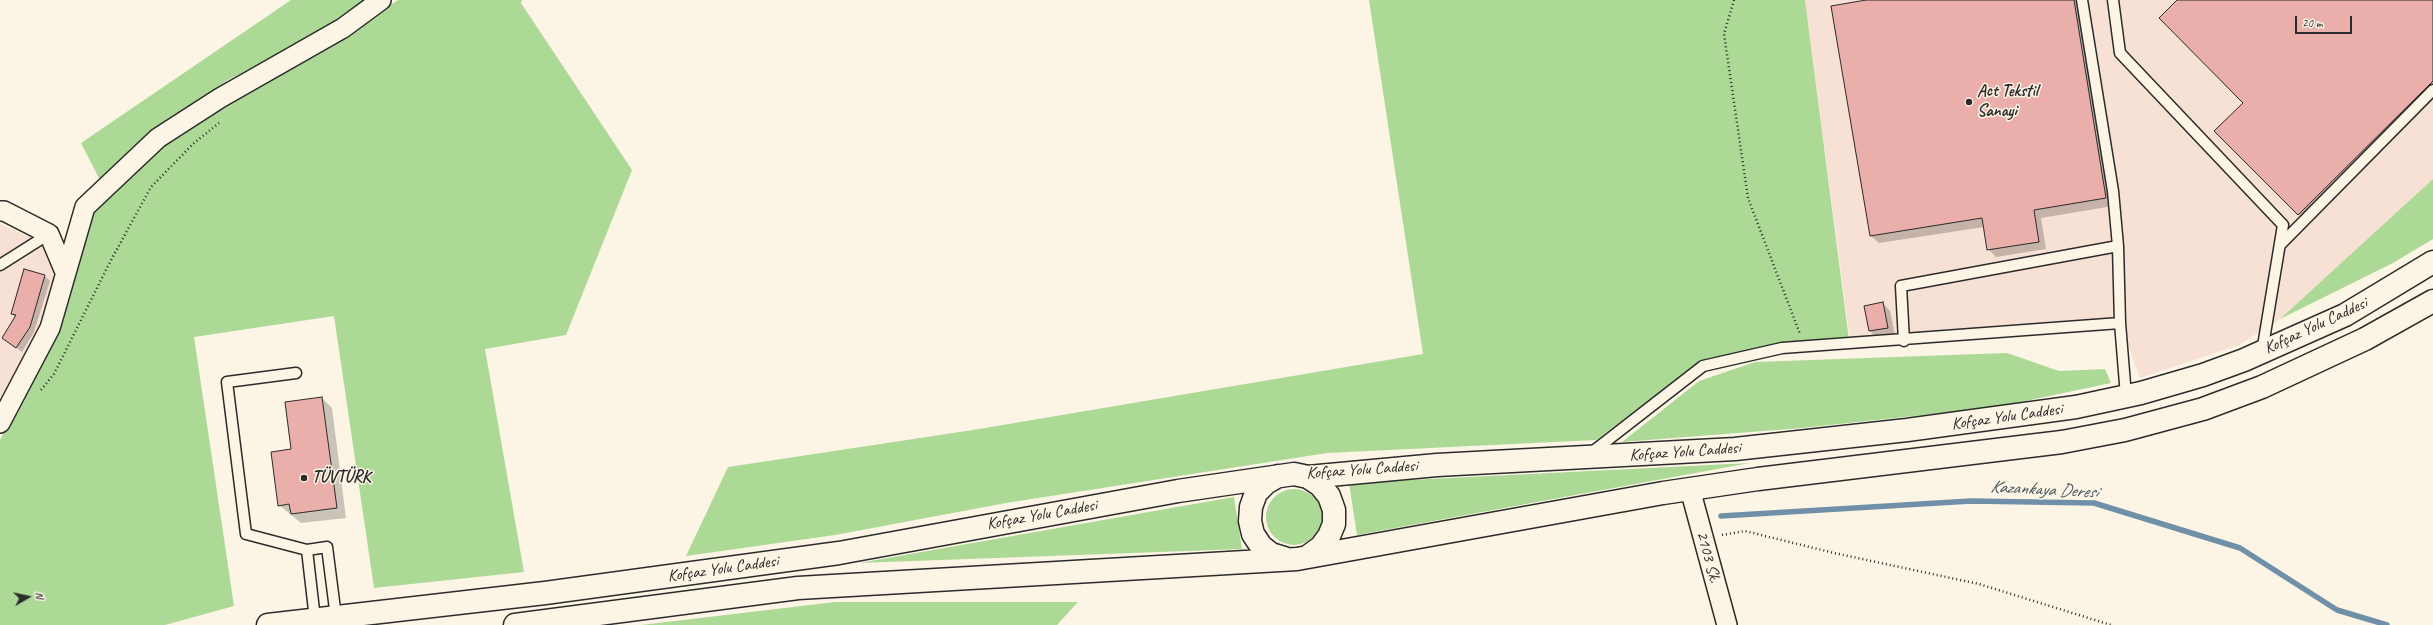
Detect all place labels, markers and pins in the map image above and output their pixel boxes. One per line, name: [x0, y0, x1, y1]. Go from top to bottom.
place label: Act Tekstil Sanayi: [1977, 82, 2038, 122]
marker: Act Tekstil Sanayi: [1964, 97, 1974, 107]
place label: TÜVTÜRK: [312, 468, 371, 488]
marker: TÜVTÜRK: [299, 473, 309, 483]

